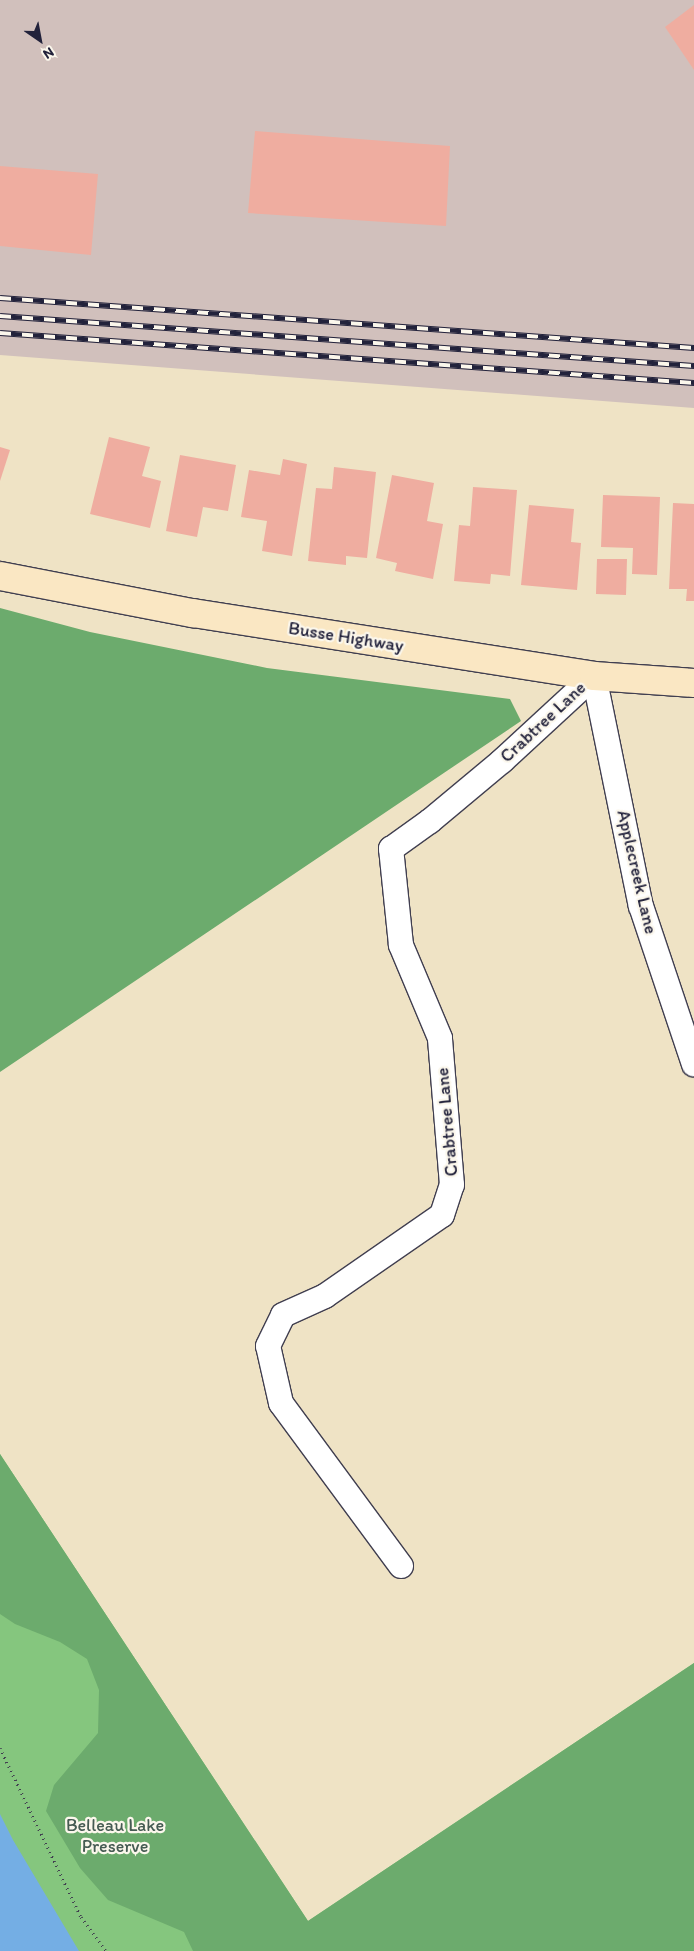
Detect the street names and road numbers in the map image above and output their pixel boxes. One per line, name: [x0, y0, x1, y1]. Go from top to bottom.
street label: Busse Highway: [287, 617, 405, 657]
street label: Crabtree Lane: [496, 677, 590, 767]
street label: Applecreek Lane: [612, 808, 662, 936]
street label: Crabtree Lane: [431, 1066, 463, 1178]

